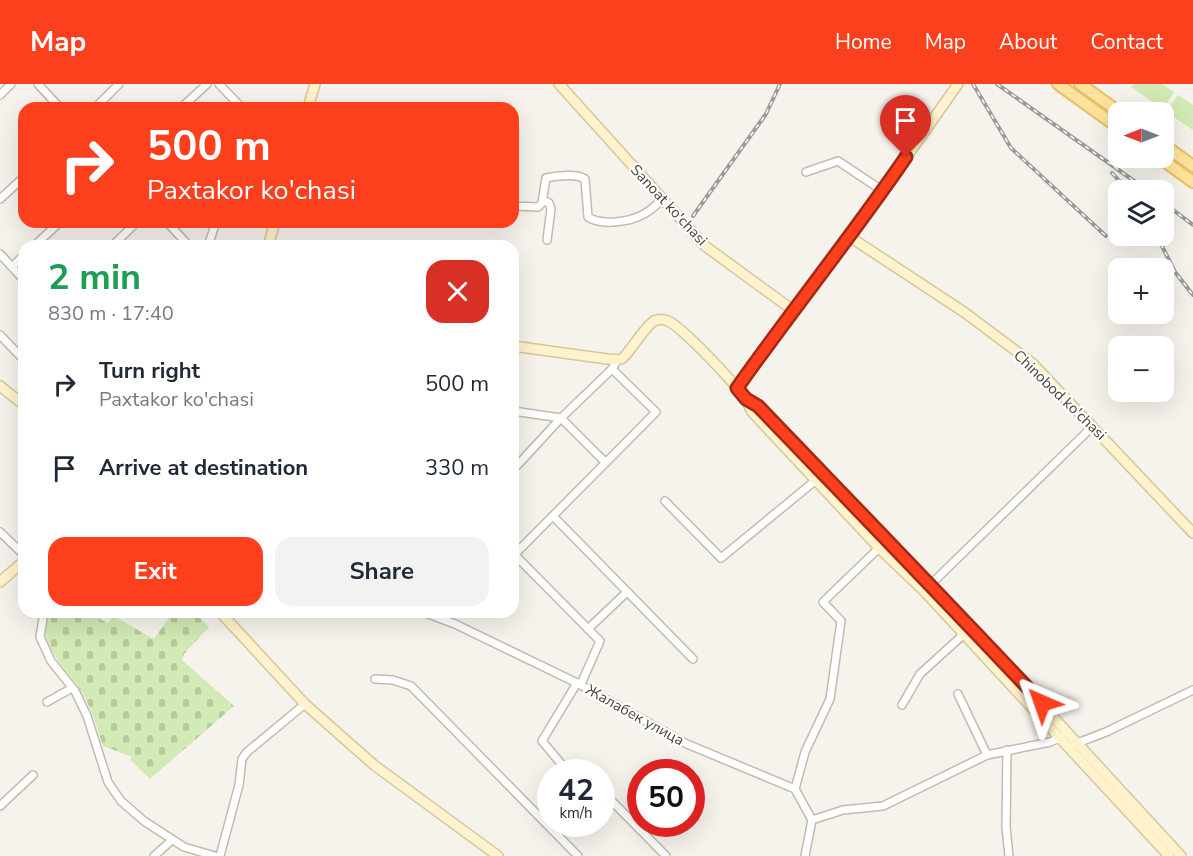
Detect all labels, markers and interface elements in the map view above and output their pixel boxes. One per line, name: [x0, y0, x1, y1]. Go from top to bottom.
text: Map: [30, 23, 86, 61]
text: Home: [835, 28, 892, 56]
text: Map: [925, 28, 966, 56]
text: About: [999, 28, 1057, 56]
text: Contact: [1090, 28, 1163, 56]
pin: [880, 95, 931, 157]
north arrow: [1108, 102, 1174, 168]
map controls: [1108, 102, 1174, 402]
icon: arrive: [889, 104, 922, 137]
text: 500 m: [147, 118, 271, 175]
icon: right: [48, 126, 126, 204]
street label: Sanoat ko'chasi: [626, 160, 712, 250]
text: Paxtakor ko'chasi: [147, 172, 356, 209]
button: layers: [1108, 180, 1174, 246]
text: 2 min: [48, 253, 141, 302]
button: +: [1108, 258, 1174, 324]
button: close: [426, 260, 489, 323]
text: 830 m · 17:40: [48, 300, 174, 327]
button: −: [1108, 336, 1174, 402]
street label: Chinobod ko'chasi: [1009, 346, 1111, 444]
text: Turn right: [99, 356, 200, 386]
icon: right: [48, 368, 81, 401]
text: 500 m: [425, 369, 489, 399]
text: Paxtakor ko'chasi: [99, 386, 254, 413]
icon: arrive: [48, 452, 81, 485]
text: Arrive at destination: [99, 453, 308, 483]
text: 330 m: [425, 453, 489, 483]
button: Exit: [48, 537, 263, 606]
button: Share: [275, 537, 489, 606]
position arrow: [1010, 671, 1074, 735]
street label: Жалабек улица: [582, 680, 688, 750]
speed limit sign: 50: [627, 759, 705, 837]
text: 42: [558, 770, 594, 811]
text: km/h: [559, 803, 593, 823]

